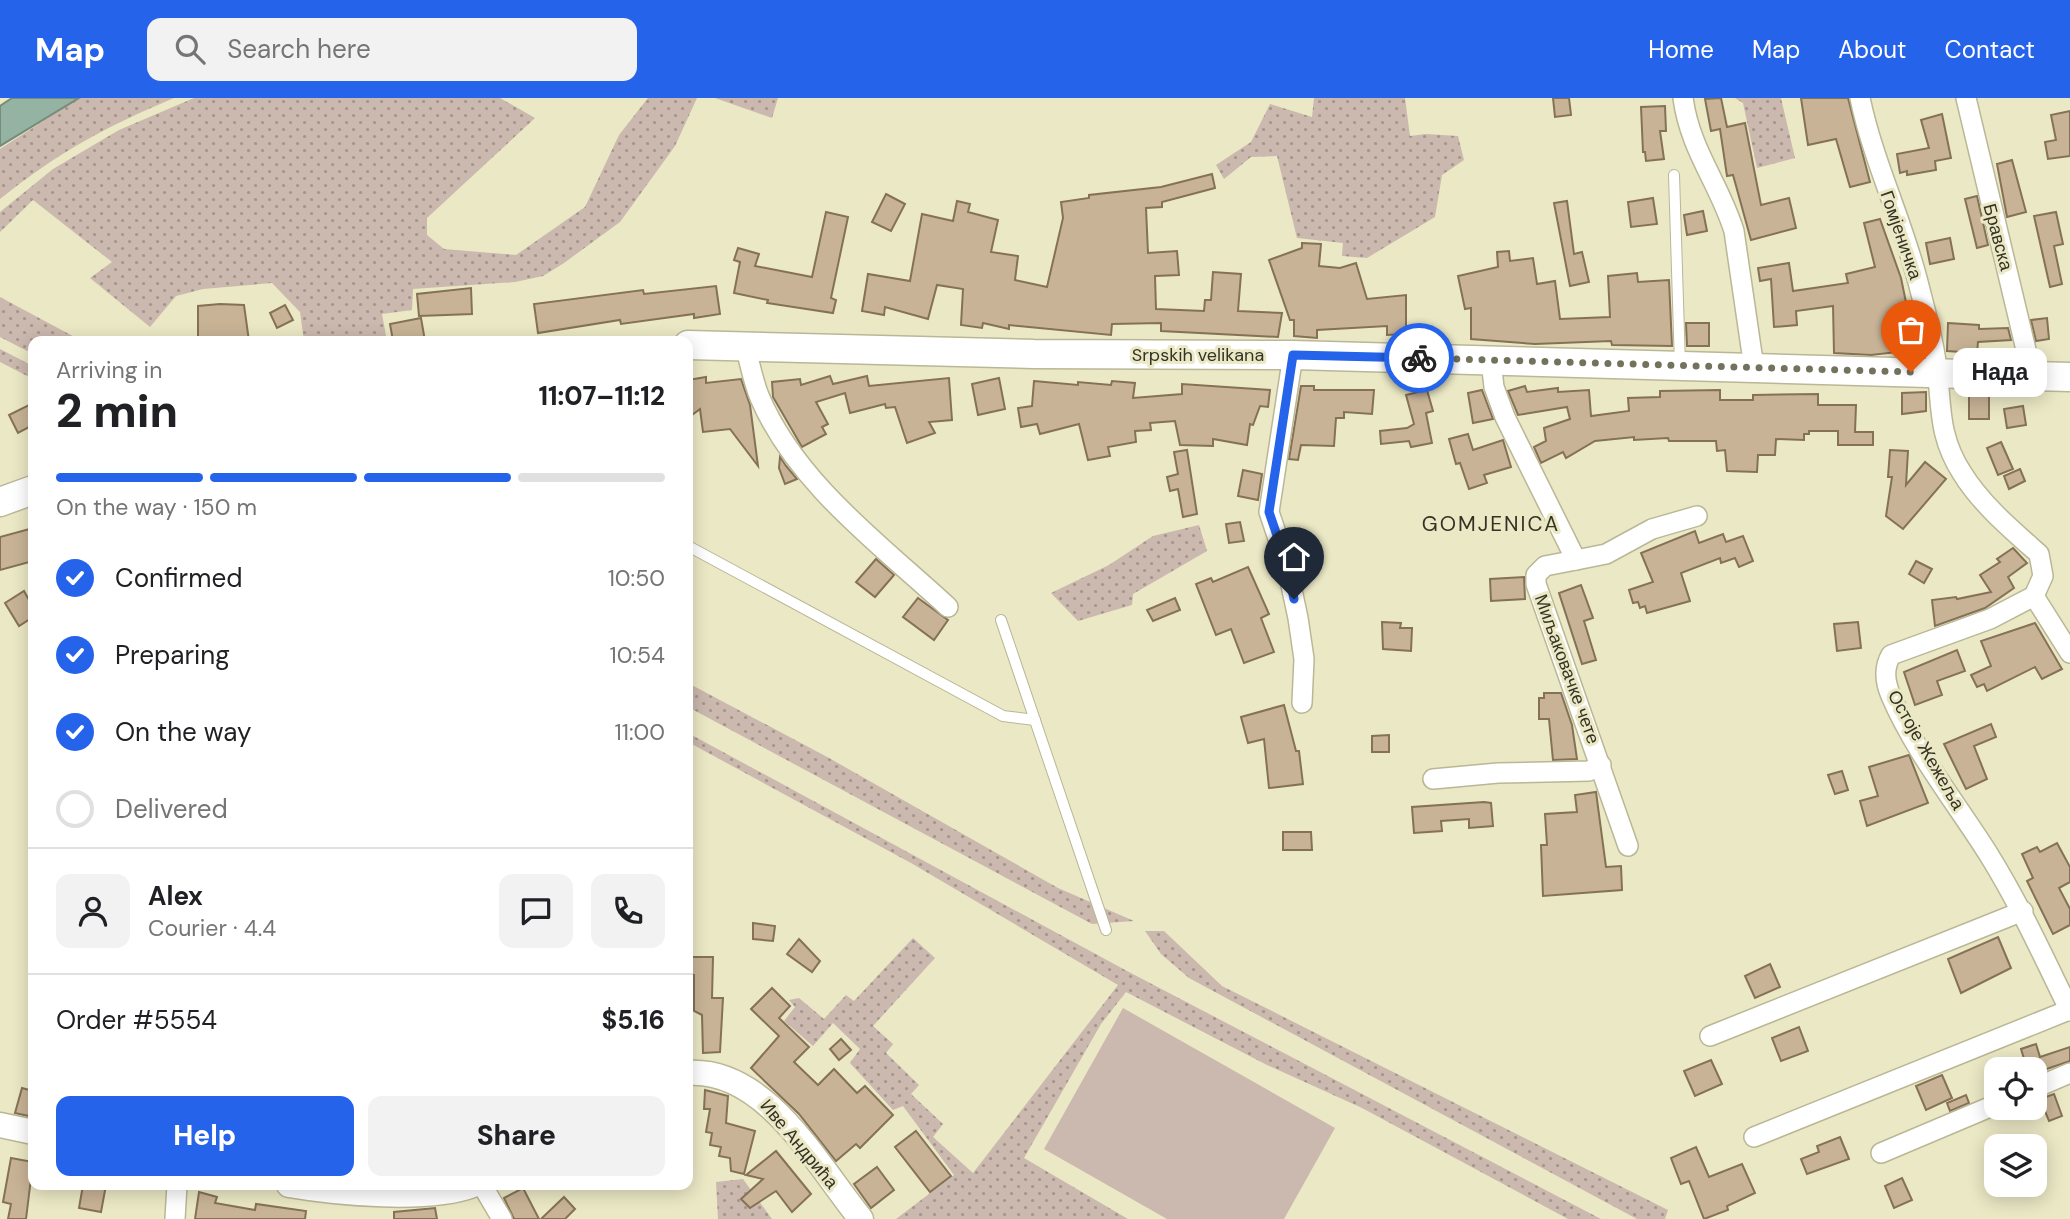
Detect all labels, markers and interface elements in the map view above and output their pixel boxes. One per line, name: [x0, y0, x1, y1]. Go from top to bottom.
search box: [147, 18, 637, 81]
text: Map: [35, 28, 105, 71]
icon: search: [171, 30, 209, 68]
text: Search here: [227, 32, 371, 66]
text: Home: [1648, 34, 1714, 65]
text: Map: [1752, 34, 1800, 65]
text: About: [1838, 34, 1907, 65]
text: Contact: [1945, 34, 2035, 65]
street label: Гомјеничка: [1875, 187, 1928, 284]
street label: Бравска: [1978, 201, 2019, 274]
pin: [1881, 300, 1941, 372]
icon: bag: [1892, 311, 1930, 349]
courier: [1384, 323, 1454, 393]
icon: bike: [1400, 339, 1438, 377]
street label: Srpskih velikana: [1132, 343, 1264, 367]
callout: Нада: [1953, 348, 2048, 396]
text: Arriving in: [56, 355, 162, 385]
text: Нада: [1972, 357, 2028, 387]
text: 11:07–11:12: [538, 379, 665, 413]
text: 2 min: [56, 381, 178, 441]
text: On the way · 150 m: [56, 492, 257, 522]
district label: GOMJENICA: [1422, 510, 1560, 538]
pin: [1264, 527, 1324, 599]
icon: home: [1275, 538, 1313, 576]
icon: check: [56, 559, 94, 597]
text: Confirmed: [115, 561, 242, 595]
text: 10:50: [608, 563, 665, 593]
street label: Миљаковачке чете: [1529, 591, 1605, 747]
icon: check: [56, 636, 94, 674]
text: Preparing: [115, 638, 230, 672]
text: 10:54: [609, 640, 665, 670]
street label: Остоје Жежеља: [1882, 686, 1970, 815]
icon: check: [56, 713, 94, 751]
text: On the way: [115, 715, 251, 749]
text: 11:00: [615, 717, 665, 747]
text: Delivered: [115, 792, 228, 826]
button: person: [56, 874, 130, 948]
button: chat: [499, 874, 573, 948]
button: phone: [591, 874, 665, 948]
text: Alex: [148, 879, 203, 913]
text: Courier · 4.4: [148, 913, 276, 943]
text: Order #5554: [56, 1003, 217, 1037]
text: $5.16: [601, 1003, 665, 1037]
map controls: [1984, 1057, 2047, 1197]
button: locate: [1984, 1057, 2047, 1120]
street label: Иве Андрића: [755, 1094, 844, 1194]
button: Help: [56, 1096, 354, 1176]
button: Share: [368, 1096, 665, 1176]
button: layers: [1984, 1134, 2047, 1197]

